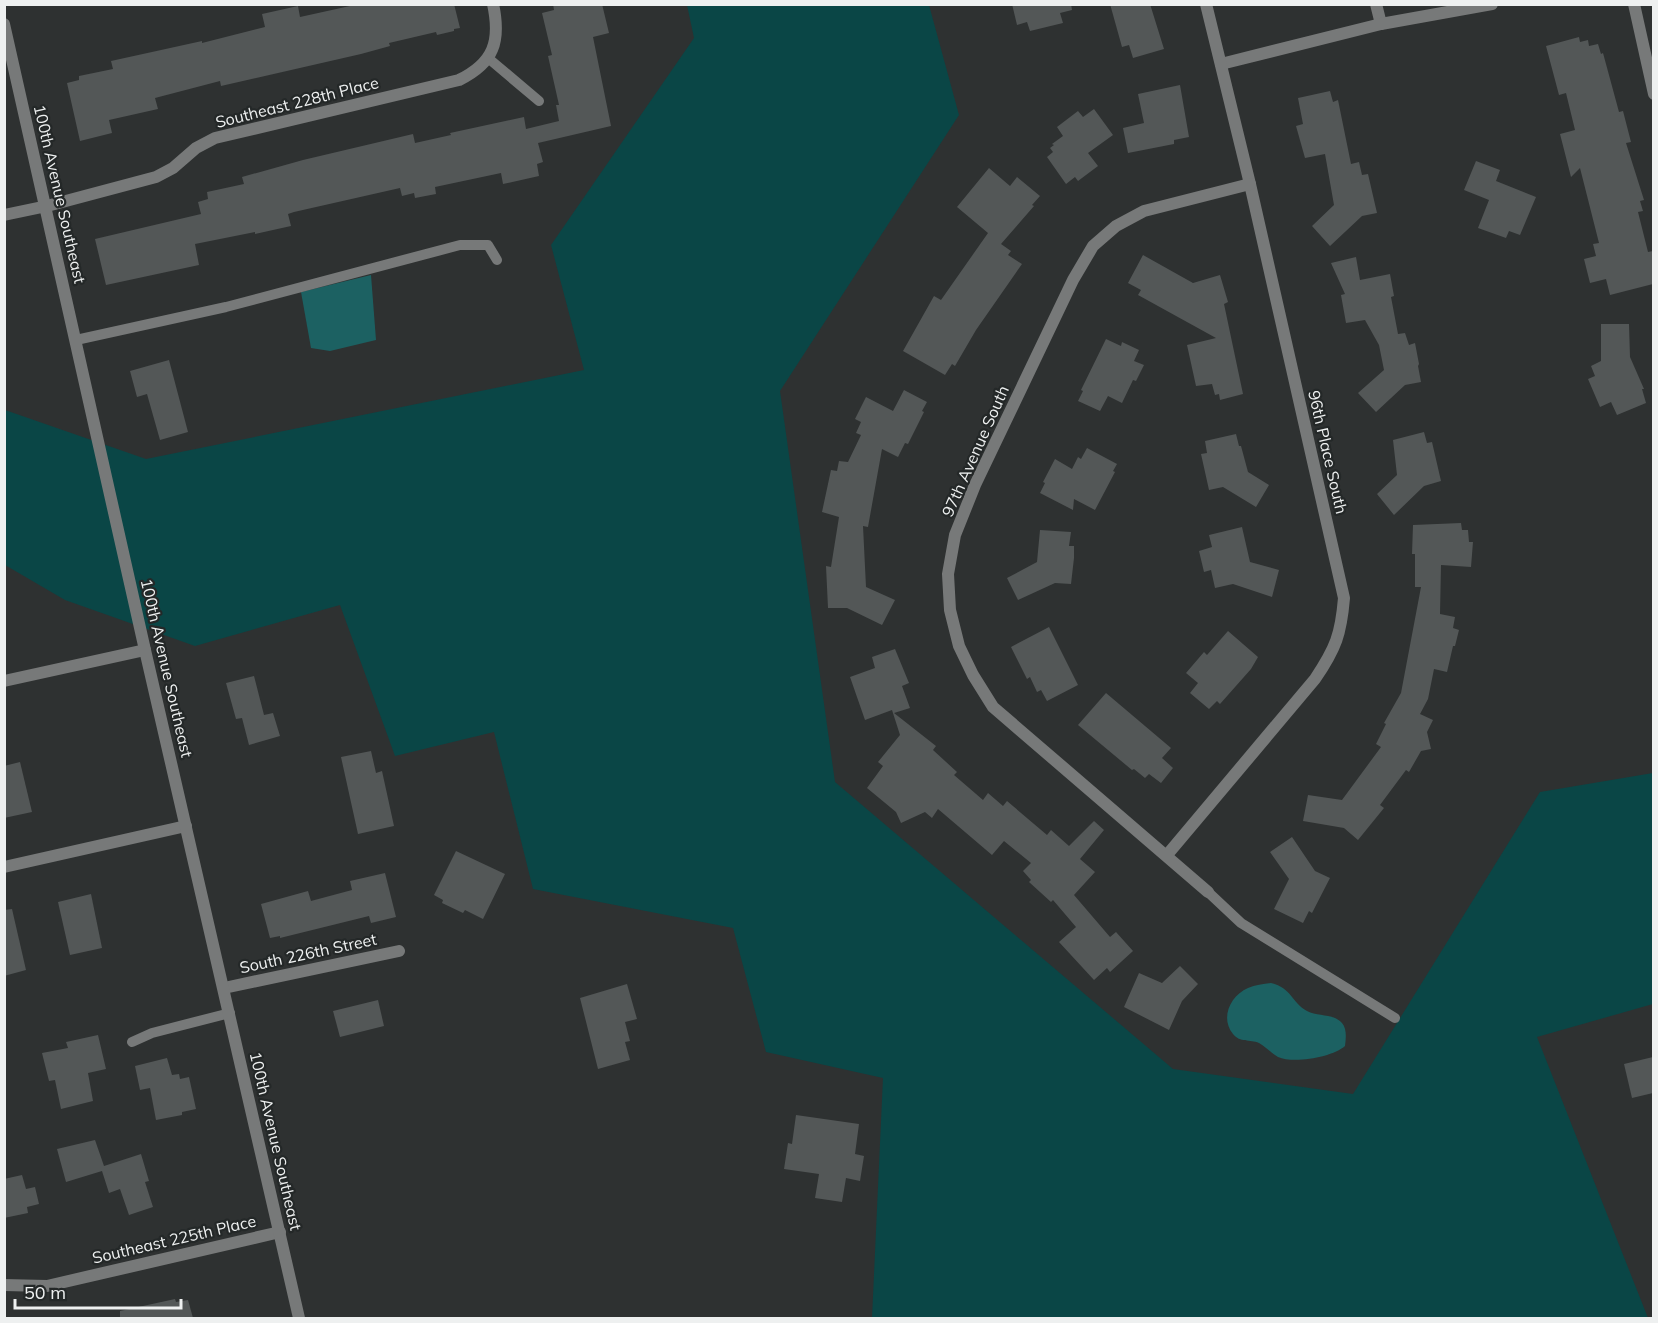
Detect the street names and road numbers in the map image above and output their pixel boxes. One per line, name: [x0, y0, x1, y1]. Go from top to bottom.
street label: Southeast 228th Place: [213, 72, 381, 132]
street label: 100th Avenue Southeast: [30, 103, 90, 286]
street label: 97th Avenue South: [937, 382, 1013, 520]
street label: 96th Place South: [1304, 388, 1352, 516]
street label: 100th Avenue Southeast: [137, 577, 197, 760]
street label: South 226th Street: [238, 929, 379, 977]
street label: 100th Avenue Southeast: [246, 1050, 306, 1233]
street label: Southeast 225th Place: [90, 1210, 258, 1268]

